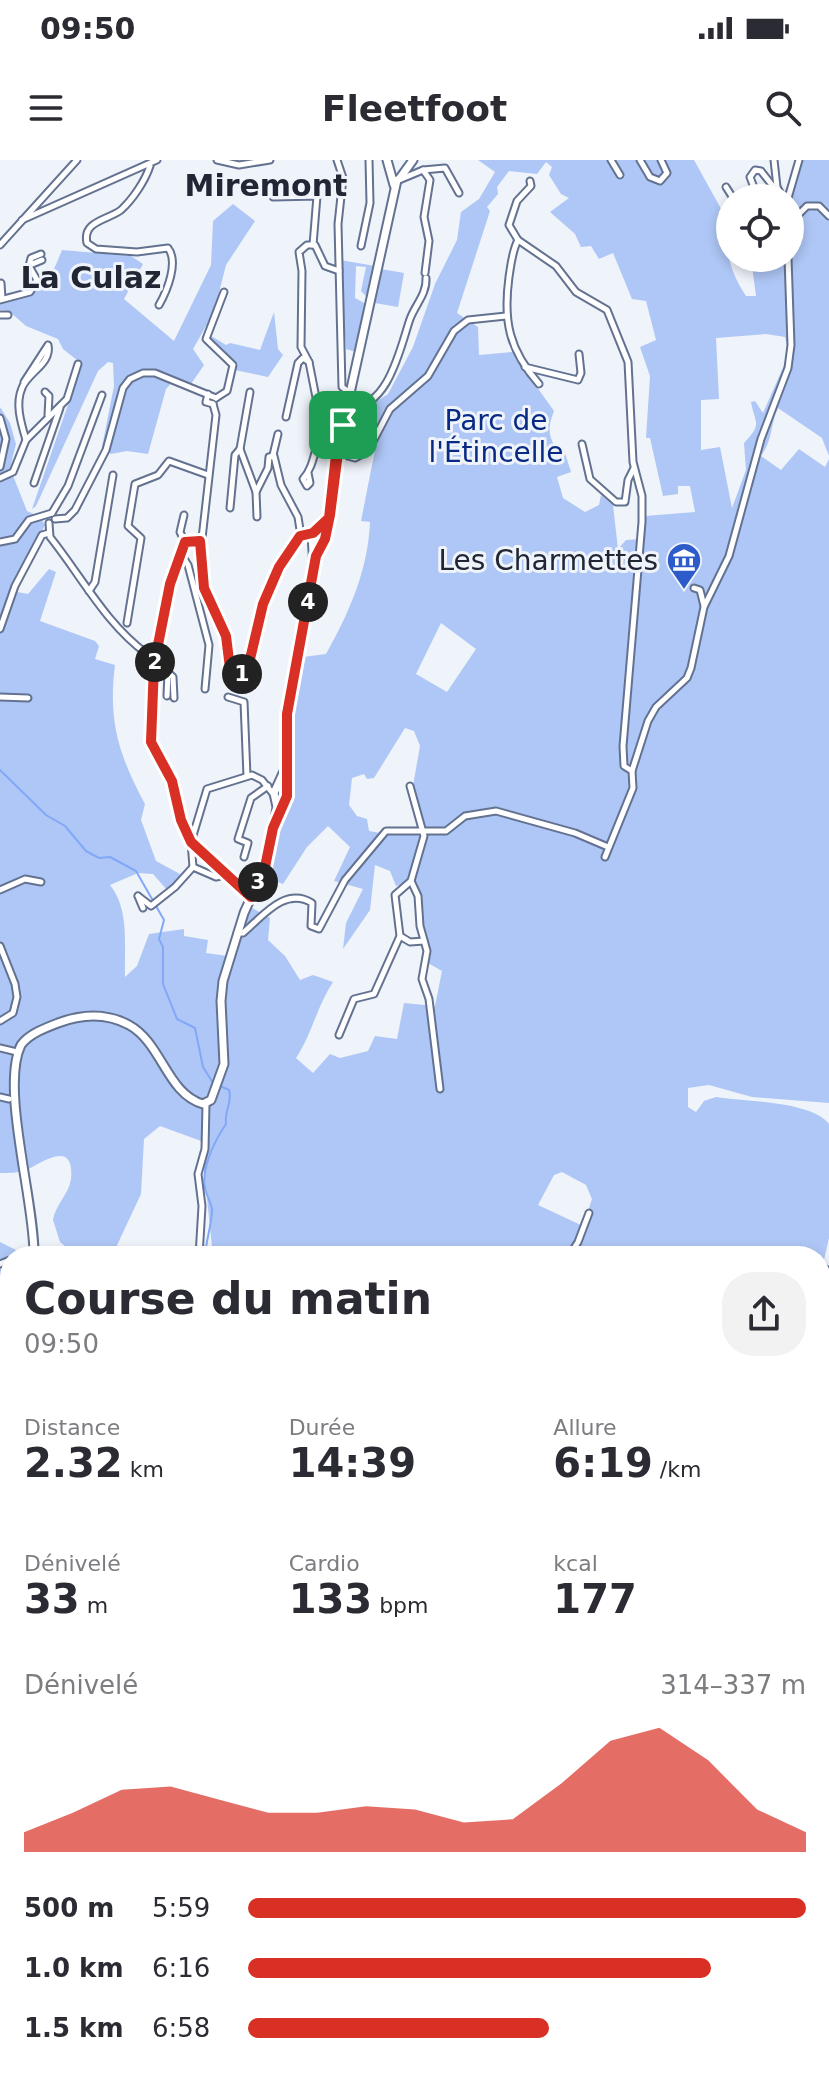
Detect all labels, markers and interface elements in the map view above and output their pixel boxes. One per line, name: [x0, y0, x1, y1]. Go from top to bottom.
text: 09:50: [40, 11, 136, 46]
icon: menu: [24, 86, 68, 130]
icon: search: [761, 86, 805, 130]
text: Fleetfoot: [322, 88, 507, 129]
district label: Miremont: [185, 168, 347, 203]
map controls: [716, 184, 804, 272]
button: locate: [716, 184, 804, 272]
district label: La Culaz: [20, 260, 162, 295]
pin: [309, 391, 377, 459]
icon: arrive: [321, 403, 365, 447]
park label: Parc de l'Étincelle: [428, 404, 564, 469]
museum icon: Les Charmettes: [665, 541, 703, 591]
place label: Les Charmettes: [438, 544, 658, 577]
pin: 4: [288, 582, 328, 622]
text: 4: [300, 589, 316, 614]
pin: 2: [135, 642, 175, 682]
text: 2: [147, 649, 163, 674]
pin: 1: [222, 654, 262, 694]
text: 1: [234, 661, 250, 686]
pin: 3: [238, 862, 278, 902]
text: 3: [250, 869, 266, 894]
button: share: [722, 1272, 806, 1356]
text: Course du matin: [24, 1273, 432, 1324]
text: 09:50: [24, 1329, 99, 1359]
text: Distance: [24, 1415, 120, 1440]
text: Durée: [289, 1415, 355, 1440]
text: Allure: [553, 1415, 617, 1440]
text: 2.32: [24, 1440, 123, 1486]
text: 14:39: [289, 1440, 416, 1486]
text: 6:19: [553, 1440, 653, 1486]
text: km: [123, 1457, 164, 1482]
text: /km: [653, 1457, 701, 1482]
text: Dénivelé: [24, 1551, 121, 1576]
text: Cardio: [289, 1551, 360, 1576]
text: kcal: [553, 1551, 598, 1576]
text: 33: [24, 1576, 80, 1622]
text: 133: [289, 1576, 372, 1622]
text: 177: [553, 1576, 637, 1622]
text: m: [80, 1593, 108, 1618]
text: bpm: [372, 1593, 429, 1618]
text: Dénivelé: [24, 1670, 138, 1700]
text: 314–337 m: [660, 1670, 806, 1700]
text: 500 m: [24, 1893, 114, 1923]
text: 5:59: [152, 1893, 210, 1923]
text: 1.0 km: [24, 1953, 124, 1983]
text: 6:16: [152, 1953, 210, 1983]
text: 1.5 km: [24, 2013, 124, 2043]
text: 6:58: [152, 2013, 210, 2043]

